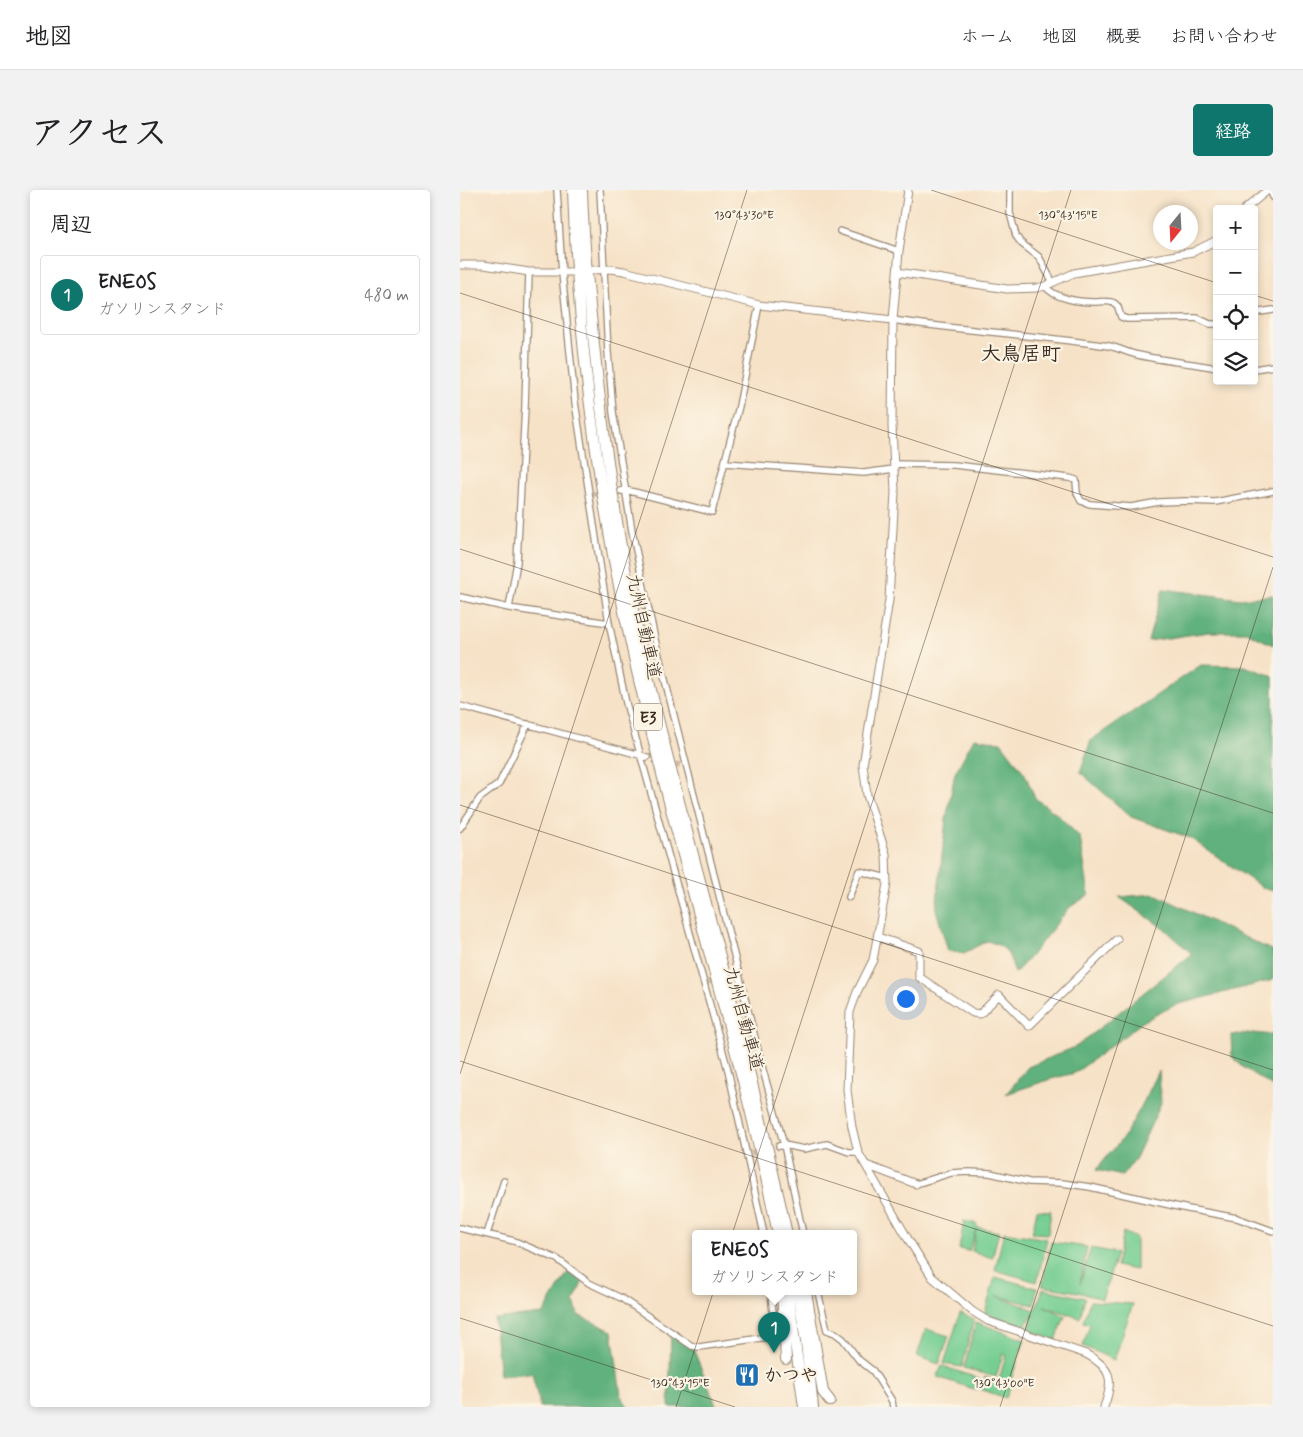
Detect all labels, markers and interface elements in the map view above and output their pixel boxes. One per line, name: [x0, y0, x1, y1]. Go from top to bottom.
text: 地図: [25, 22, 73, 53]
text: ホーム: [961, 25, 1014, 49]
text: 地図: [1042, 25, 1078, 49]
text: 概要: [1106, 25, 1142, 49]
text: お問い合わせ: [1170, 25, 1278, 49]
button: 経路: [1193, 104, 1273, 156]
text: アクセス: [30, 111, 168, 157]
north arrow: [1153, 205, 1198, 250]
map controls: [1213, 205, 1258, 385]
button: +: [1213, 205, 1258, 250]
text: 130°43'30"E: [714, 208, 774, 224]
text: 130°43'15"E: [1038, 208, 1098, 224]
text: 周辺: [50, 211, 92, 239]
button: −: [1213, 250, 1258, 295]
text: ENEOS: [98, 270, 157, 295]
text: 1: [63, 285, 71, 306]
text: 480 m: [364, 285, 409, 306]
button: locate: [1213, 295, 1258, 340]
text: ガソリンスタンド: [98, 299, 226, 320]
button: layers: [1213, 340, 1258, 385]
district label: 大鳥居町: [981, 341, 1061, 368]
street label: 九州自動車道: [620, 571, 666, 682]
road number: E3: [634, 704, 662, 730]
street label: 九州自動車道: [717, 963, 769, 1074]
your location: [893, 986, 919, 1012]
popup: [692, 1230, 857, 1295]
text: ENEOS: [710, 1238, 769, 1263]
text: ガソリンスタンド: [710, 1267, 839, 1288]
pin: 1: [758, 1312, 790, 1353]
restaurant icon: かつや: [734, 1362, 760, 1388]
place label: かつや: [764, 1364, 818, 1388]
text: 130°43'15"E: [650, 1376, 710, 1392]
text: 130°43'00"E: [973, 1376, 1035, 1392]

